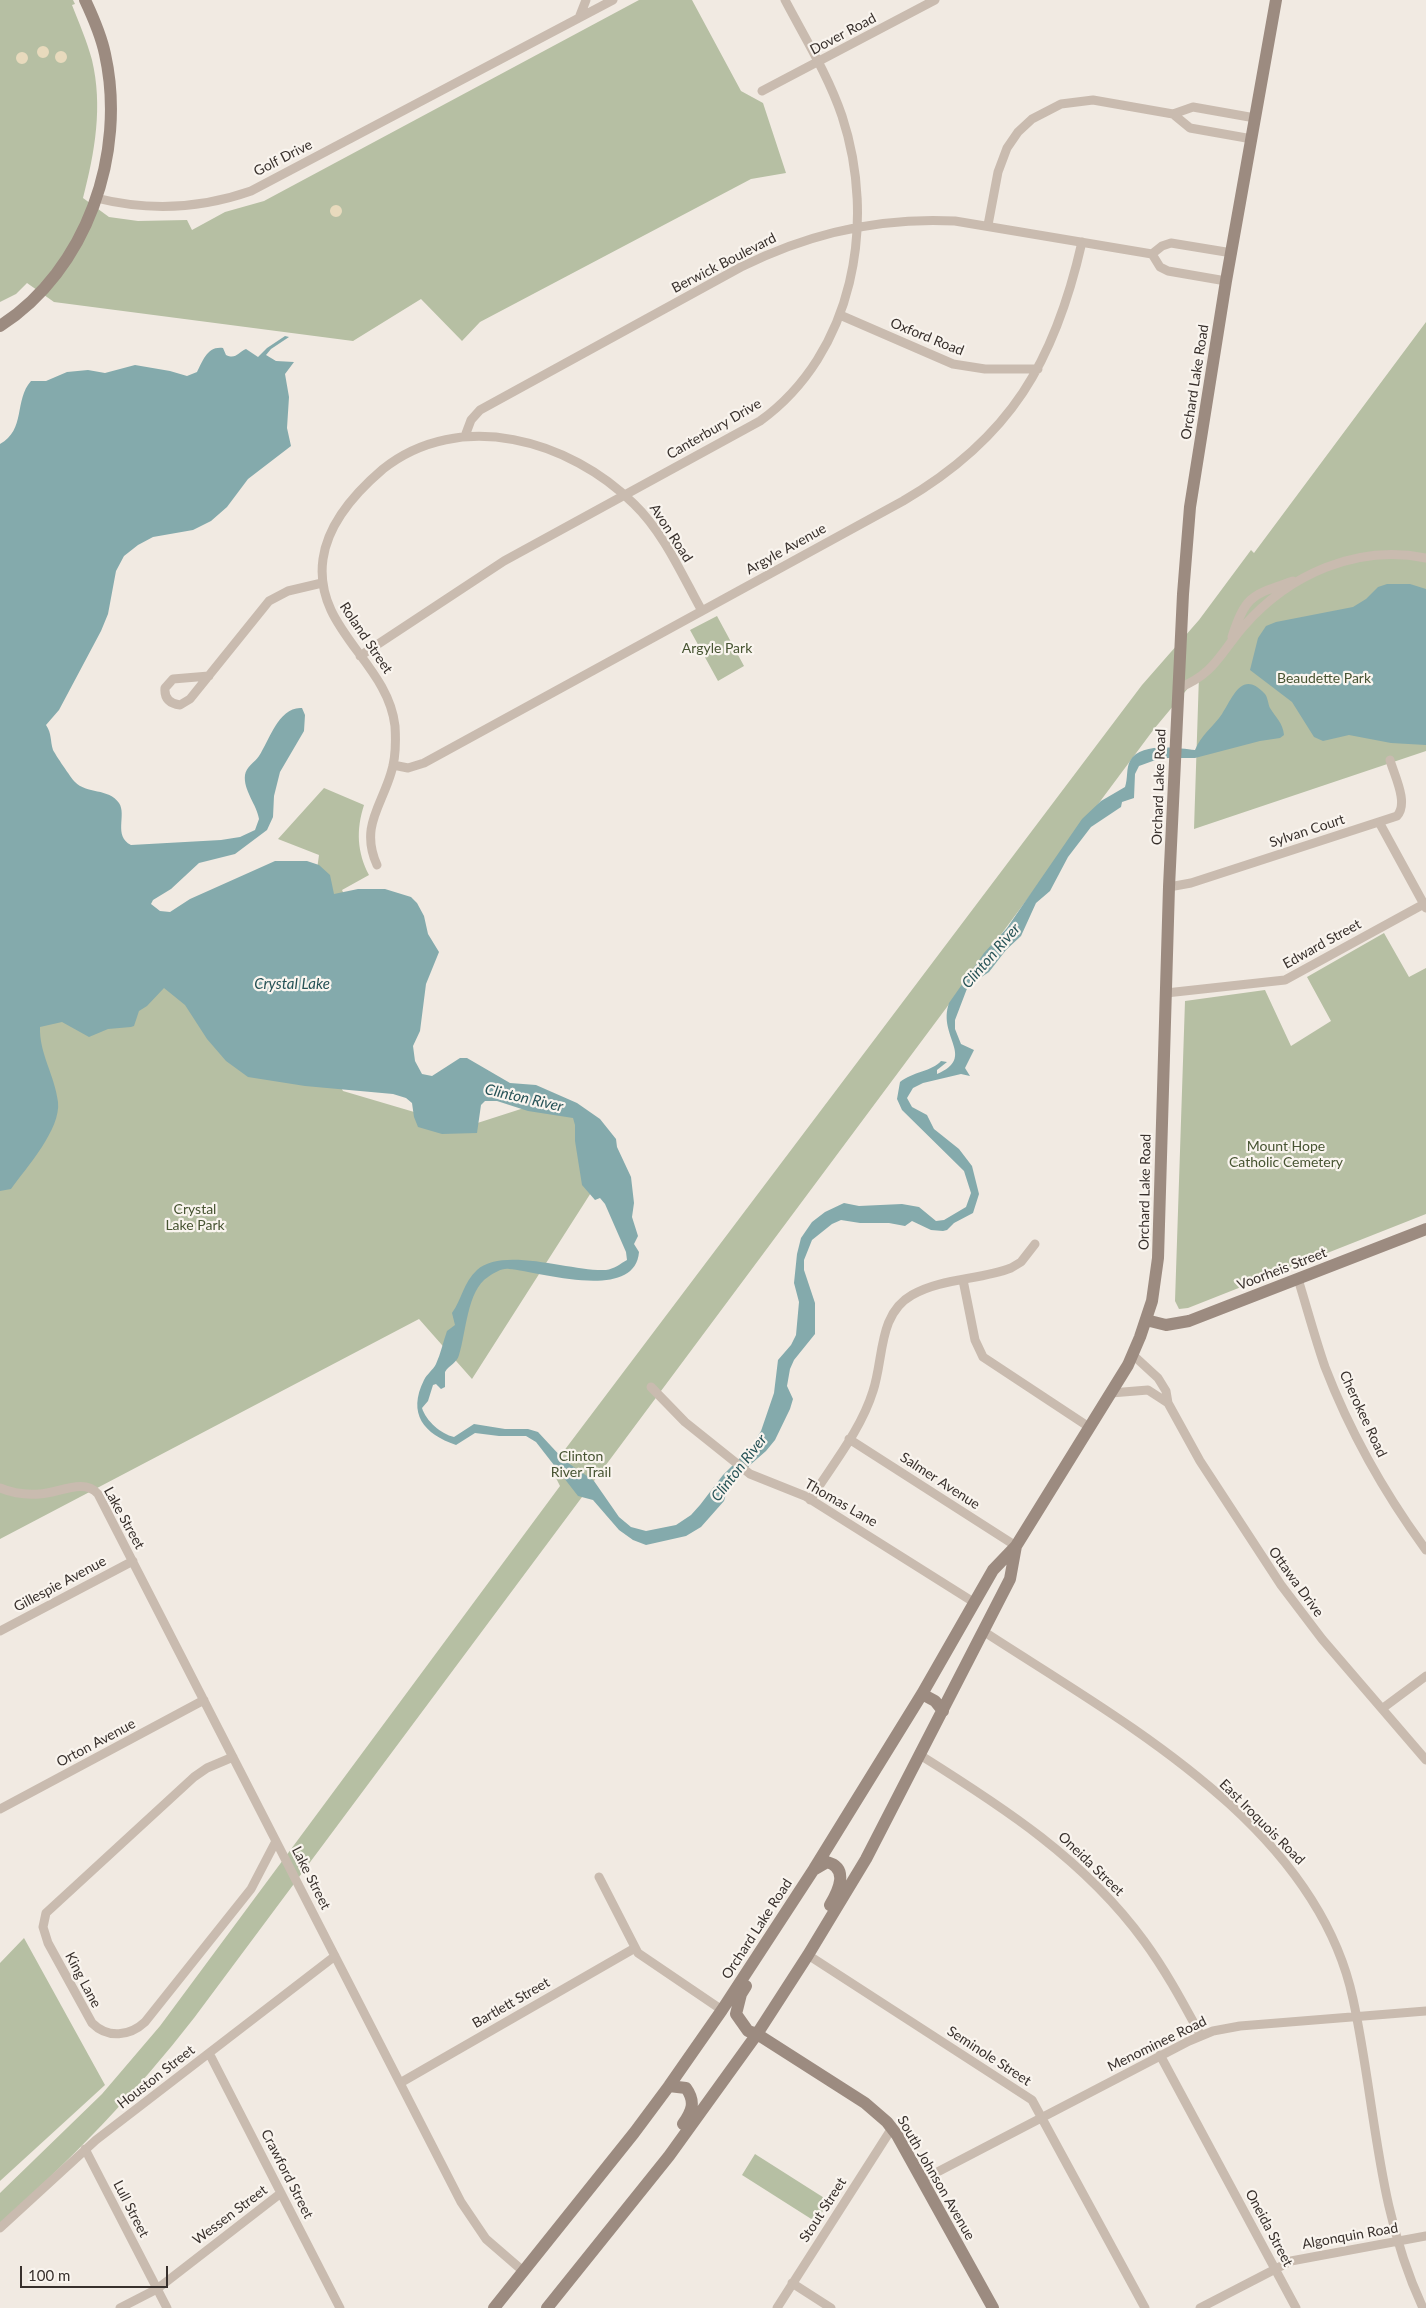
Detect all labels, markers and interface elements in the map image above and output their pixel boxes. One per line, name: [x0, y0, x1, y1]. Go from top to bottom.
street label: Dover Road: [807, 10, 879, 58]
street label: Golf Drive: [251, 136, 315, 180]
street label: Berwick Boulevard: [669, 229, 779, 297]
street label: Oxford Road: [888, 315, 966, 359]
street label: Orchard Lake Road: [1178, 323, 1212, 441]
street label: Canterbury Drive: [664, 395, 764, 463]
street label: Avon Road: [646, 501, 696, 565]
street label: Argyle Avenue: [743, 520, 829, 578]
street label: Roland Street: [336, 599, 396, 677]
park label: Argyle Park: [682, 640, 752, 656]
park label: Beaudette Park: [1277, 670, 1371, 686]
street label: Orchard Lake Road: [1149, 729, 1169, 845]
street label: Sylvan Court: [1267, 811, 1347, 851]
street label: Edward Street: [1280, 916, 1364, 972]
water label: Clinton River: [958, 920, 1024, 992]
water label: Crystal Lake: [254, 975, 330, 993]
water label: Clinton River: [483, 1080, 565, 1116]
street label: Orchard Lake Road: [1136, 1134, 1154, 1250]
park label: Mount Hope Catholic Cemetery: [1229, 1138, 1343, 1170]
park label: Crystal Lake Park: [165, 1201, 225, 1234]
street label: Voorheis Street: [1235, 1244, 1329, 1294]
street label: Cherokee Road: [1336, 1368, 1390, 1460]
water label: Clinton River: [707, 1431, 771, 1505]
park label: Clinton River Trail: [551, 1448, 611, 1480]
street label: Salmer Avenue: [897, 1449, 983, 1513]
street label: Thomas Lane: [802, 1475, 880, 1531]
street label: Lake Street: [100, 1484, 148, 1552]
street label: Ottawa Drive: [1265, 1544, 1327, 1620]
street label: Gillespie Avenue: [11, 1553, 109, 1615]
street label: Orton Avenue: [54, 1715, 138, 1771]
street label: East Iroquois Road: [1216, 1776, 1308, 1868]
street label: Oneida Street: [1055, 1828, 1127, 1900]
street label: Lake Street: [288, 1844, 334, 1912]
street label: Orchard Lake Road: [718, 1876, 796, 1982]
street label: King Lane: [61, 1949, 105, 2011]
street label: Bartlett Street: [469, 1974, 553, 2032]
street label: Menominee Road: [1105, 2013, 1209, 2075]
street label: Seminole Street: [944, 2023, 1034, 2089]
street label: Houston Street: [114, 2042, 198, 2112]
street label: South Johnson Avenue: [894, 2113, 978, 2243]
street label: Crawford Street: [257, 2127, 317, 2221]
street label: Stout Street: [796, 2175, 850, 2245]
street label: Lull Street: [110, 2178, 152, 2240]
street label: Wessen Street: [189, 2182, 271, 2248]
street label: Oneida Street: [1242, 2187, 1296, 2269]
street label: Algonquin Road: [1301, 2219, 1399, 2253]
scale bar: [22, 2256, 170, 2288]
text: 100 m: [28, 2266, 70, 2284]

